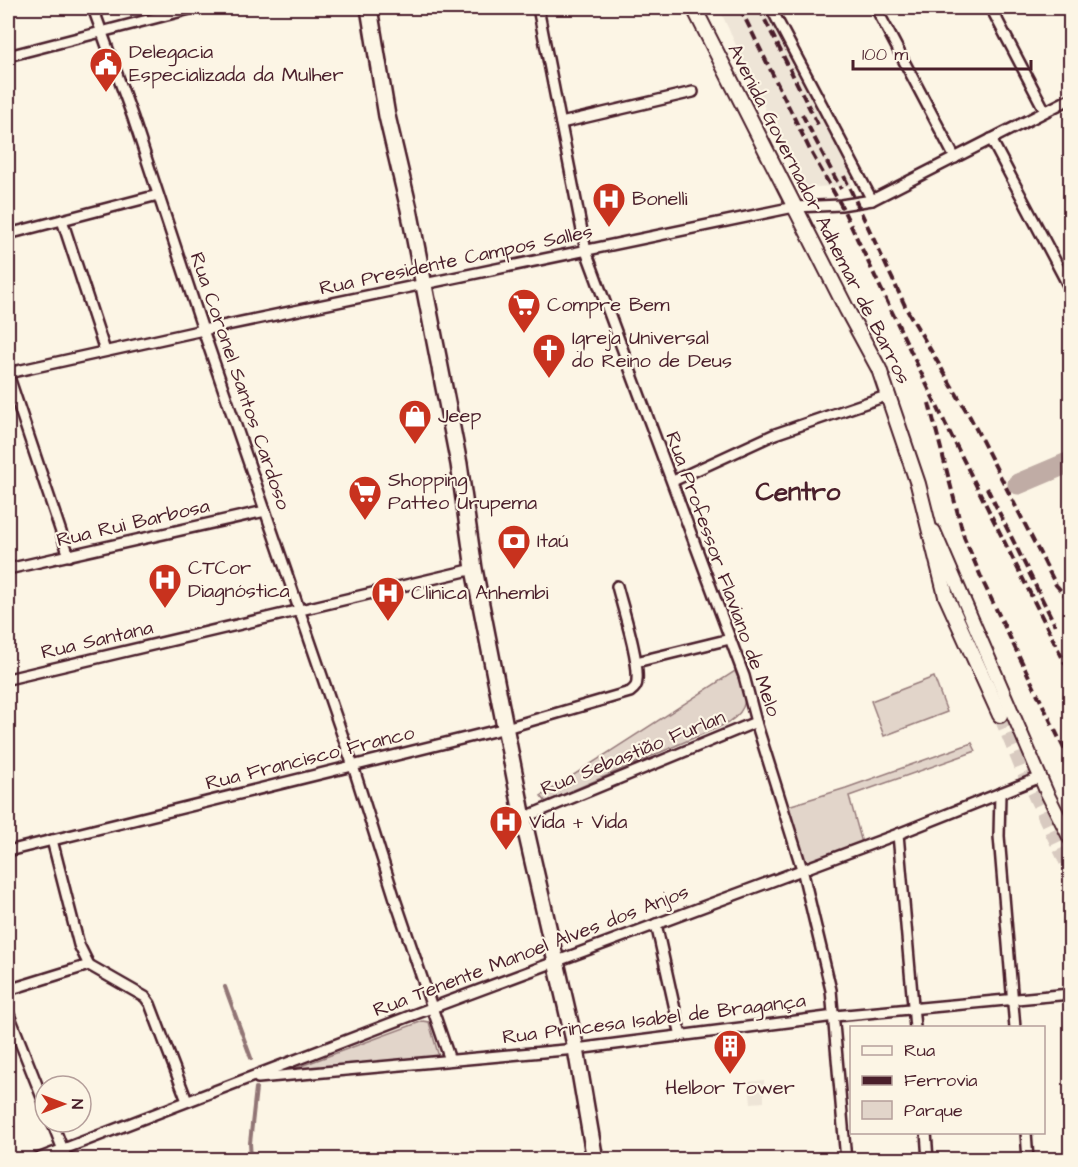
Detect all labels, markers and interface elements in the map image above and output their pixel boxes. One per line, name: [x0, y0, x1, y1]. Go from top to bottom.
scale bar: [853, 33, 1032, 71]
place label: Delegacia Especializada da Mulher: [129, 38, 343, 89]
street label: Avenida Governador Adhemar de Barros: [721, 39, 917, 389]
text: 100 m: [862, 42, 908, 67]
public building icon: Delegacia Especializada da Mulher: [88, 46, 124, 93]
hospital icon: Bonelli: [591, 181, 627, 228]
place label: Bonelli: [632, 185, 688, 213]
street label: Rua Presidente Campos Salles: [317, 217, 595, 303]
street label: Rua Coronel Santos Cardoso: [183, 248, 297, 514]
supermarket icon: Compre Bem: [506, 287, 542, 334]
place label: Compre Bem: [547, 291, 670, 319]
place label: Igreja Universal do Reino de Deus: [572, 324, 732, 375]
church icon: Igreja Universal do Reino de Deus: [531, 332, 567, 379]
shop icon: Jeep: [397, 398, 433, 445]
place label: Jeep: [438, 402, 481, 430]
street label: Rua Professor Flaviano de Melo: [658, 428, 788, 720]
place label: Shopping Patteo Urupema: [388, 466, 537, 517]
supermarket icon: Shopping Patteo Urupema: [347, 474, 383, 521]
district label: Centro: [756, 474, 841, 510]
street label: Rua Rui Barbosa: [54, 492, 212, 554]
bank icon: Itaú: [496, 523, 532, 570]
place label: Itaú: [537, 527, 568, 555]
place label: CTCor Diagnóstica: [188, 554, 290, 606]
hospital icon: CTCor Diagnóstica: [147, 562, 183, 609]
hospital icon: Clinica Anhembi: [370, 575, 406, 622]
place label: Clinica Anhembi: [411, 579, 549, 607]
street label: Rua Santana: [38, 614, 156, 666]
street label: Rua Sebastião Furlan: [537, 703, 729, 803]
street label: Rua Francisco Franco: [203, 718, 417, 798]
hospital icon: Vida + Vida: [488, 804, 524, 851]
place label: Vida + Vida: [529, 808, 628, 836]
street label: Rua Tenente Manoel Alves dos Anjos: [369, 878, 693, 1024]
street label: Rua Princesa Isabel de Bragança: [501, 986, 807, 1052]
legend: [850, 1026, 1045, 1134]
building icon: Helbor Tower: [712, 1028, 748, 1075]
text: Rua: [904, 1038, 935, 1063]
text: Ferrovia: [904, 1068, 977, 1093]
north arrow: [33, 1074, 93, 1134]
place label: Helbor Tower: [665, 1074, 795, 1102]
text: Parque: [904, 1098, 963, 1123]
text: N: [66, 1099, 88, 1109]

